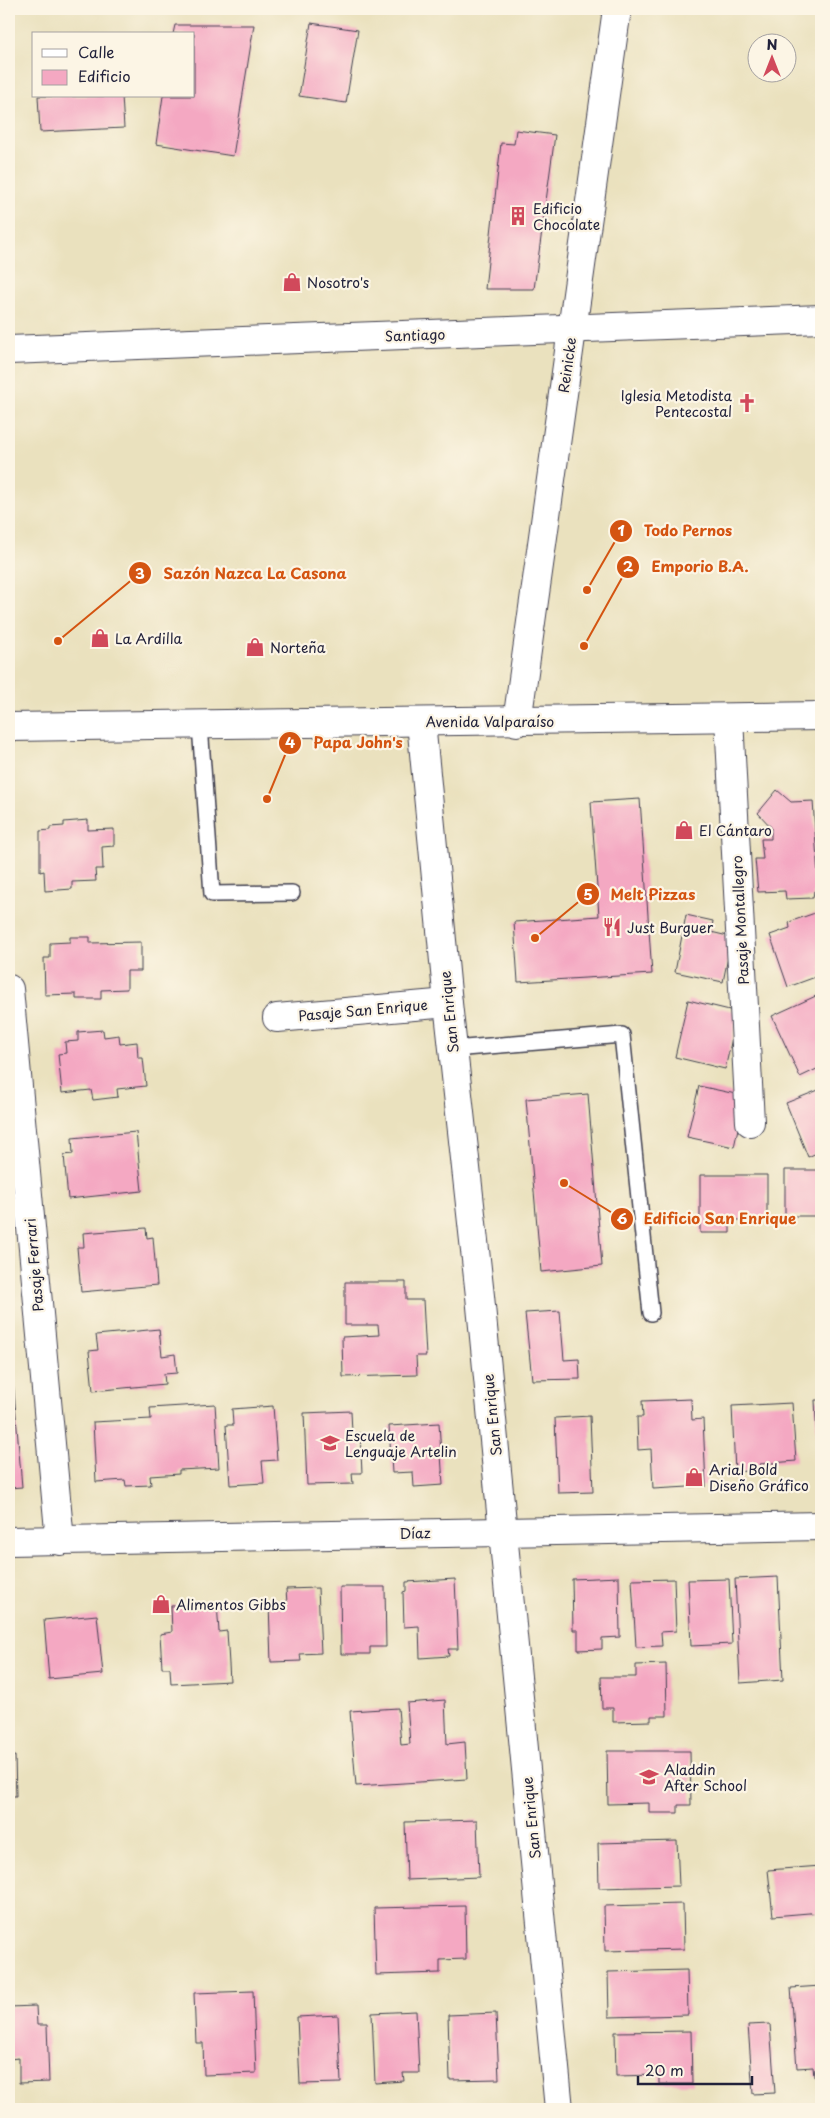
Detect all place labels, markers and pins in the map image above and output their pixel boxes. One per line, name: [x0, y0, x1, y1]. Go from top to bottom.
place label: Edificio Chocolate: [533, 198, 600, 235]
building icon: Edificio Chocolate: [507, 205, 529, 227]
shop icon: Nosotro's: [281, 271, 303, 293]
place label: Nosotro's: [307, 272, 369, 293]
place label: Iglesia Metodista Pentecostal: [621, 385, 733, 422]
church icon: Iglesia Metodista Pentecostal: [736, 392, 758, 414]
callout: Todo Pernos: [608, 516, 743, 546]
callout: Emporio B.A.: [616, 552, 758, 582]
callout: Sazón Nazca La Casona: [127, 558, 357, 588]
shop icon: La Ardilla: [89, 627, 111, 649]
place label: La Ardilla: [115, 628, 182, 649]
shop icon: Norteña: [244, 636, 266, 658]
place label: Norteña: [270, 637, 326, 658]
callout: Papa John's: [278, 728, 413, 758]
shop icon: El Cántaro: [673, 819, 695, 841]
place label: El Cántaro: [699, 820, 772, 841]
callout: Melt Pizzas: [576, 879, 705, 909]
restaurant icon: Just Burguer: [601, 916, 623, 938]
place label: Just Burguer: [627, 917, 714, 938]
callout: Edificio San Enrique: [609, 1204, 806, 1234]
place label: Escuela de Lenguaje Artelin: [345, 1425, 457, 1462]
school or university icon: Escuela de Lenguaje Artelin: [319, 1432, 341, 1454]
place label: Arial Bold Diseño Gráfico: [709, 1459, 809, 1496]
shop icon: Arial Bold Diseño Gráfico: [683, 1466, 705, 1488]
shop icon: Alimentos Gibbs: [150, 1593, 172, 1615]
place label: Alimentos Gibbs: [176, 1594, 286, 1615]
place label: Aladdin After School: [664, 1759, 747, 1796]
school or university icon: Aladdin After School: [638, 1766, 660, 1788]

